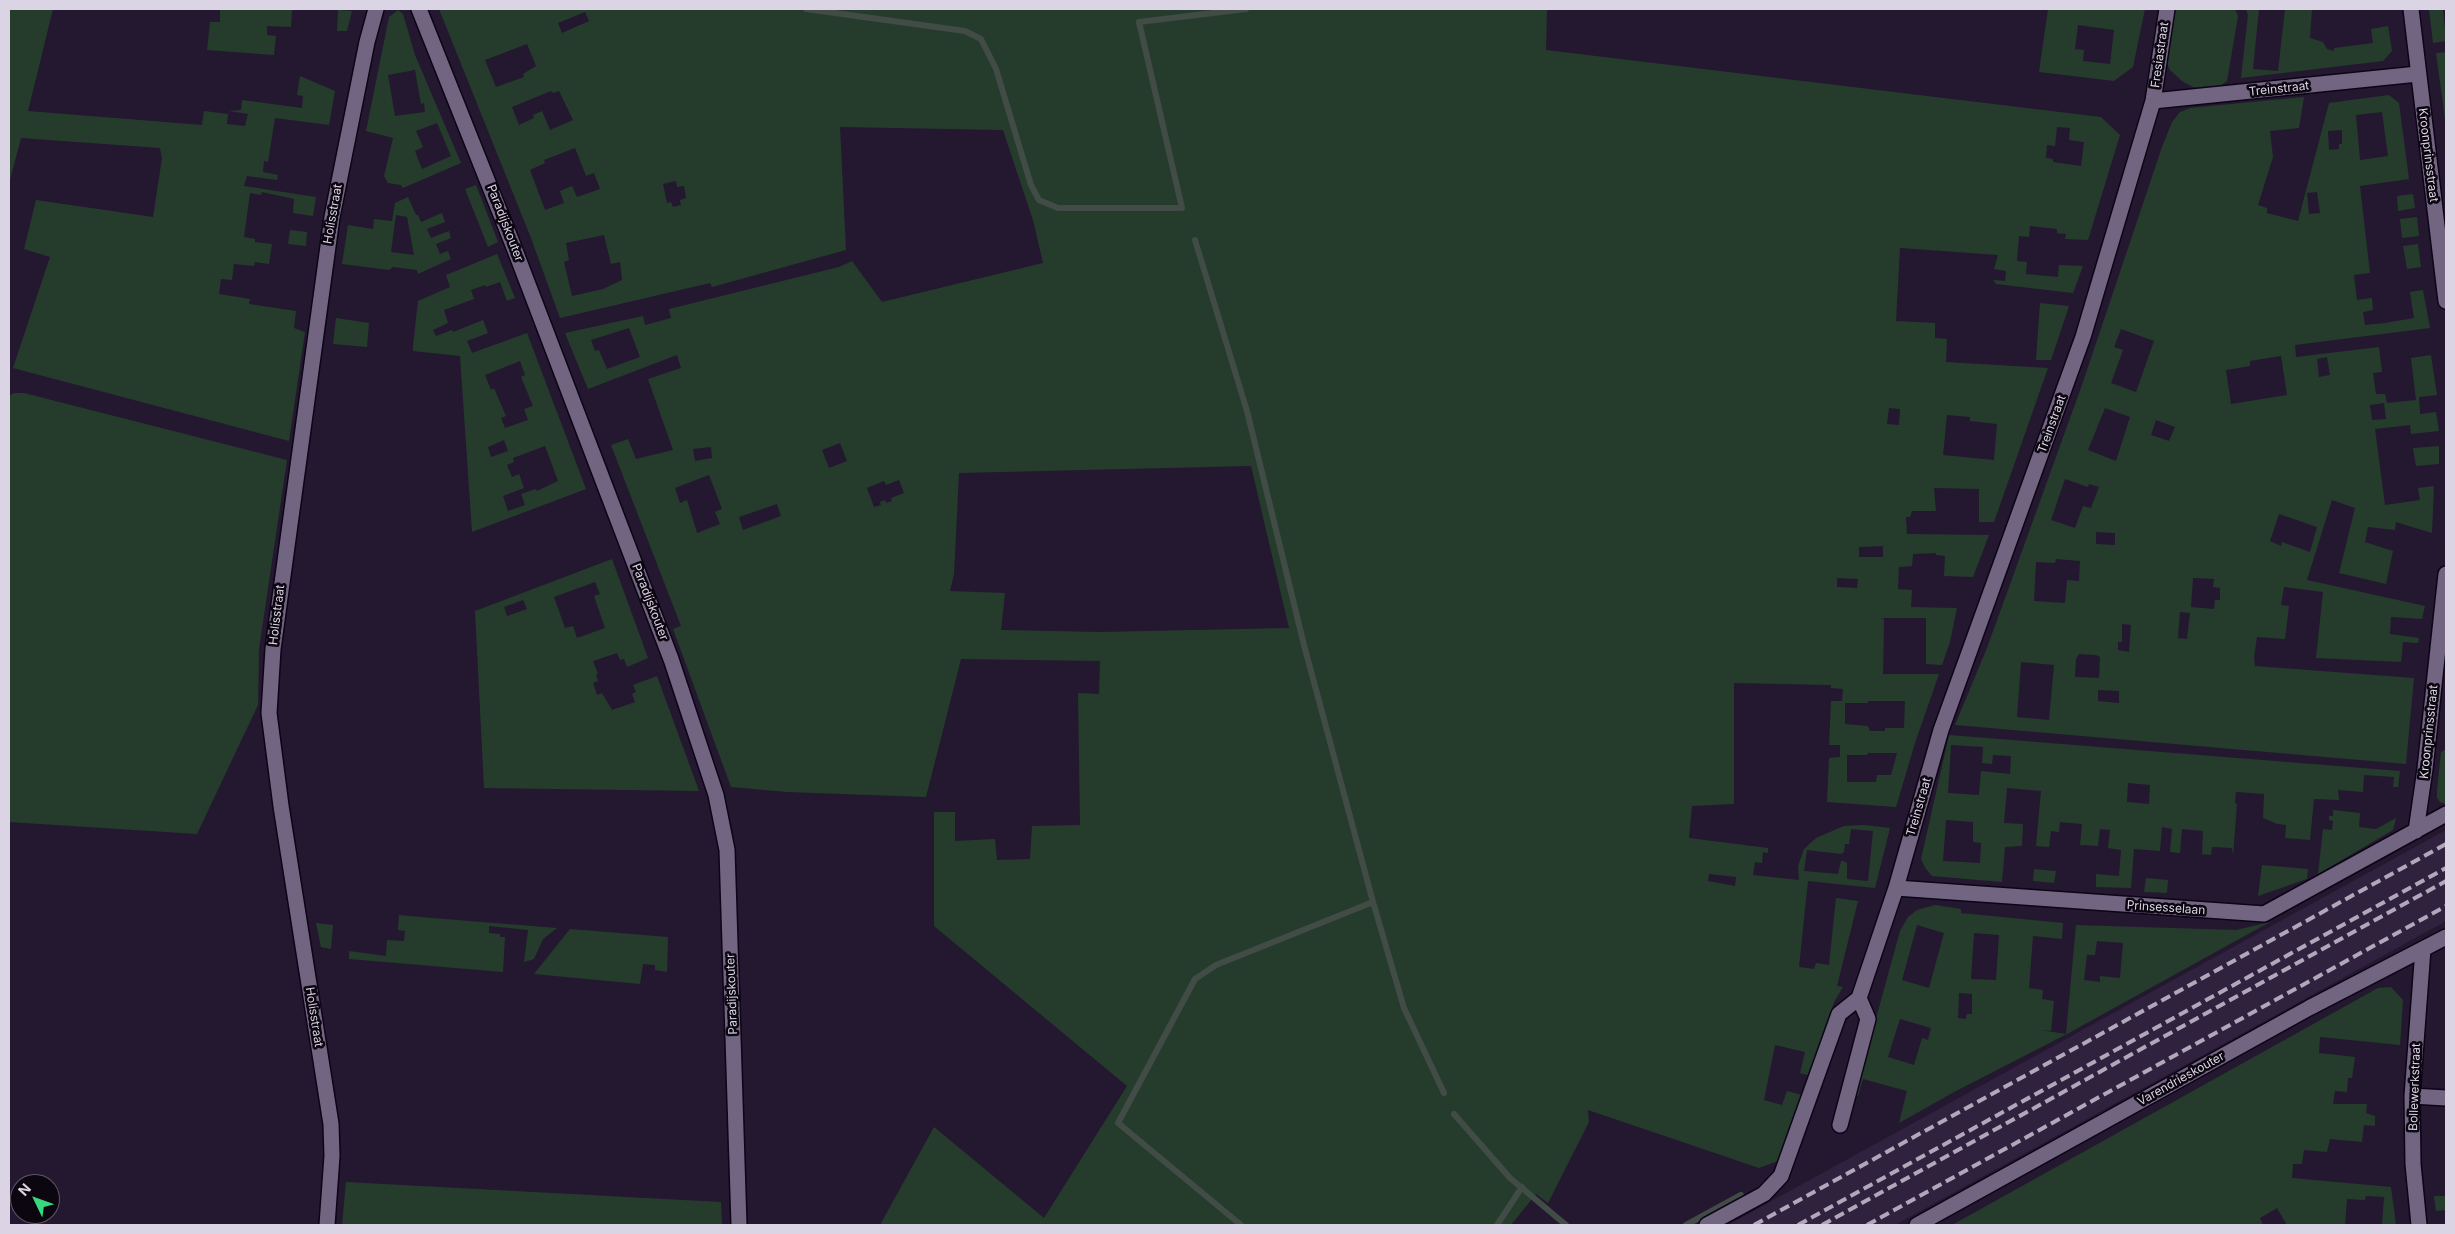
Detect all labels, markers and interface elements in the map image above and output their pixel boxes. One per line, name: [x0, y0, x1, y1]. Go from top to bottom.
street label: Fresiastraat: [2148, 21, 2172, 89]
street label: Treinstraat: [2248, 79, 2310, 99]
street label: Kroonprinsstraat: [2415, 107, 2441, 203]
street label: Holisstraat: [321, 183, 345, 245]
street label: Paradijskouter: [484, 183, 526, 263]
street label: Treinstraat: [2035, 393, 2069, 455]
street label: Paradijskouter: [629, 562, 671, 642]
street label: Holisstraat: [266, 584, 288, 646]
street label: Kroonprinsstraat: [2417, 684, 2441, 780]
street label: Treinstraat: [1904, 776, 1934, 838]
street label: Prinsesselaan: [2126, 898, 2206, 918]
street label: Paradijskouter: [723, 953, 741, 1035]
street label: Holisstraat: [302, 986, 326, 1048]
street label: Bollewerkstraat: [2406, 1043, 2424, 1131]
street label: Varendrieskouter: [2135, 1049, 2227, 1109]
north arrow: [10, 1174, 60, 1224]
text: N: [14, 1180, 34, 1199]

